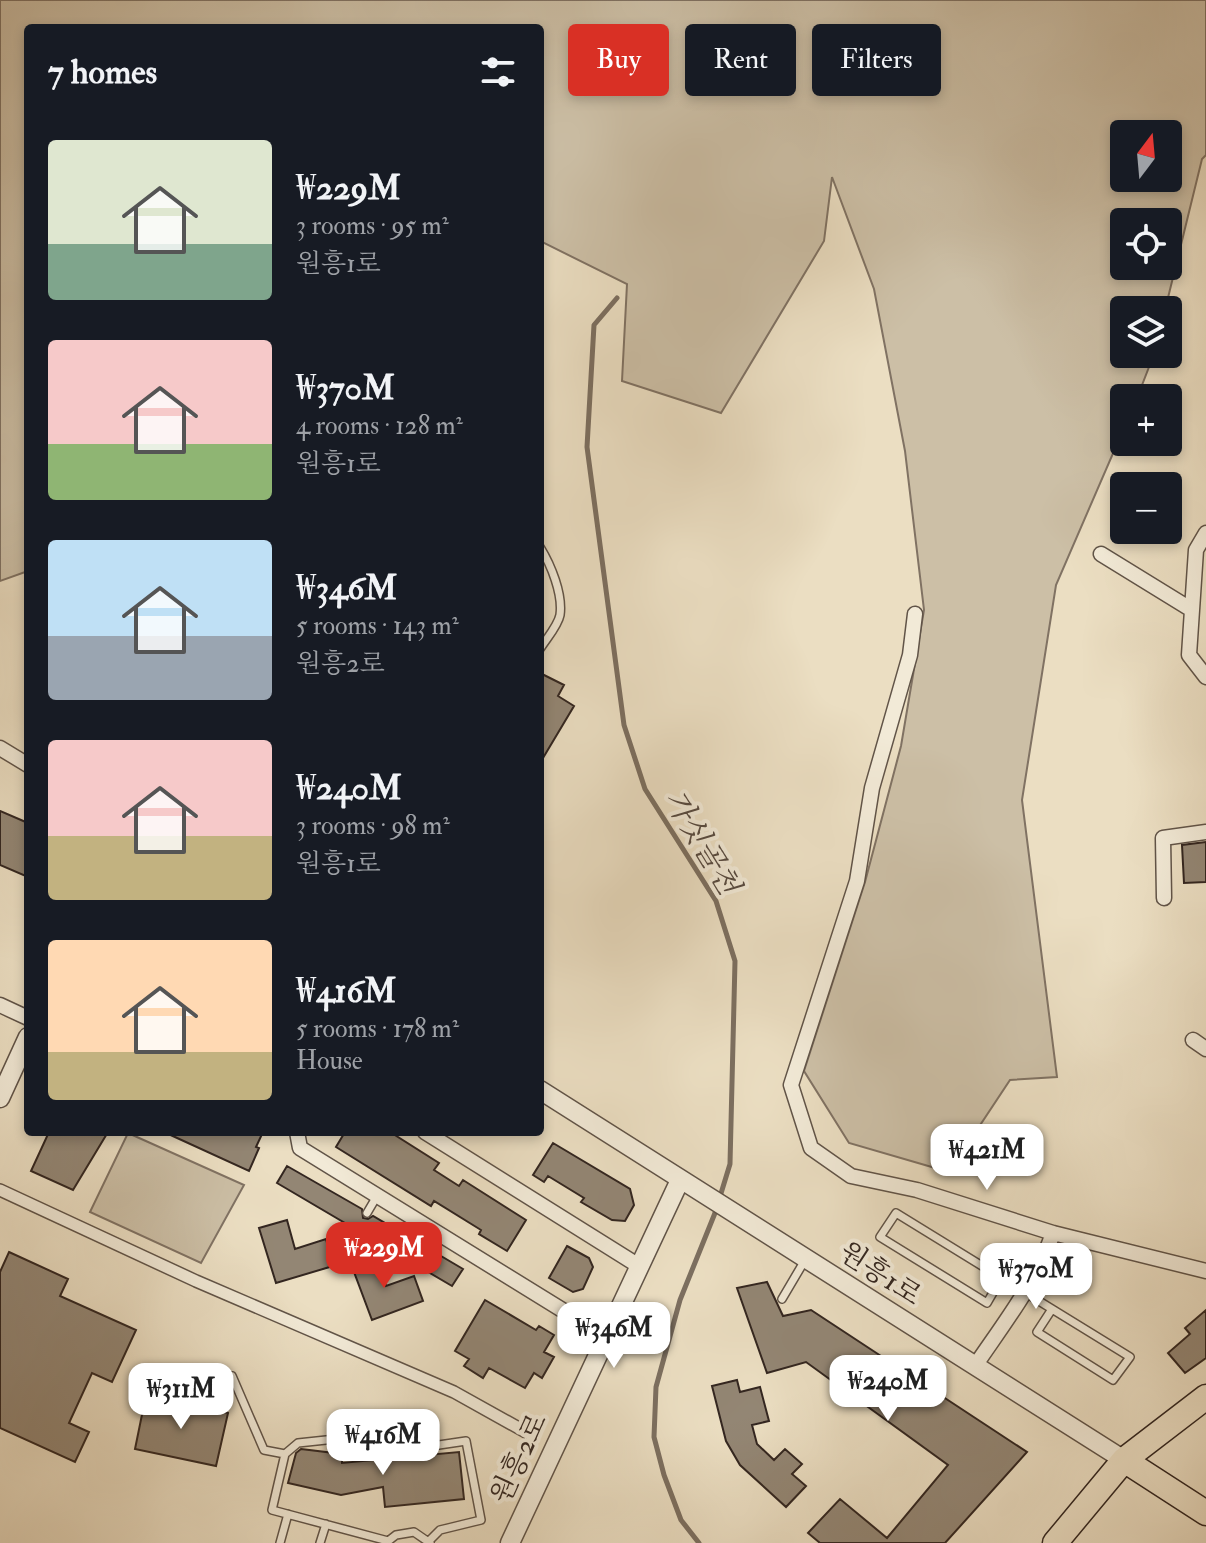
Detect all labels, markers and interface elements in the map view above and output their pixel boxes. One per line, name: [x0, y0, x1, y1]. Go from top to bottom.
chip: Buy: [568, 24, 669, 96]
chip: Rent: [685, 24, 796, 96]
chip: Filters: [812, 24, 941, 96]
icon: filters: [476, 50, 520, 94]
text: 7 homes: [48, 51, 157, 94]
north arrow: [1110, 120, 1182, 192]
map controls: [1110, 120, 1182, 544]
text: ₩229M: [296, 167, 401, 210]
icon: home: [112, 172, 208, 268]
button: locate: [1110, 208, 1182, 280]
text: 3 rooms · 95 m²: [296, 210, 449, 242]
text: 원흥1로: [296, 248, 381, 280]
button: layers: [1110, 296, 1182, 368]
text: ₩370M: [296, 367, 395, 410]
icon: home: [112, 372, 208, 468]
button: +: [1110, 384, 1182, 456]
text: 4 rooms · 128 m²: [296, 410, 463, 442]
text: 원흥1로: [296, 448, 381, 480]
button: −: [1110, 472, 1182, 544]
text: ₩346M: [296, 567, 397, 610]
icon: home: [112, 572, 208, 668]
text: 5 rooms · 143 m²: [296, 610, 459, 642]
text: 원흥2로: [296, 648, 385, 680]
text: ₩240M: [296, 767, 402, 810]
icon: home: [112, 772, 208, 868]
water label: 가싯골천: [656, 783, 748, 903]
text: 3 rooms · 98 m²: [296, 810, 450, 842]
text: 원흥1로: [296, 848, 381, 880]
text: ₩416M: [296, 970, 396, 1013]
icon: home: [112, 972, 208, 1068]
text: 5 rooms · 178 m²: [296, 1013, 459, 1045]
text: House: [296, 1045, 363, 1077]
pin: ₩421M: [931, 1124, 1043, 1192]
text: ₩421M: [949, 1134, 1025, 1166]
pin: ₩229M: [328, 1222, 440, 1290]
text: ₩229M: [344, 1232, 424, 1264]
street label: 원흥1로: [832, 1235, 928, 1314]
pin: ₩370M: [980, 1243, 1092, 1311]
text: ₩370M: [998, 1253, 1074, 1285]
pin: ₩346M: [558, 1302, 670, 1370]
text: ₩346M: [575, 1312, 653, 1344]
pin: ₩240M: [832, 1355, 944, 1423]
pin: ₩311M: [125, 1363, 237, 1431]
text: ₩240M: [848, 1365, 929, 1397]
text: ₩311M: [146, 1373, 216, 1405]
street label: 원흥2로: [483, 1408, 555, 1509]
pin: ₩416M: [327, 1409, 439, 1477]
text: ₩416M: [345, 1419, 421, 1451]

